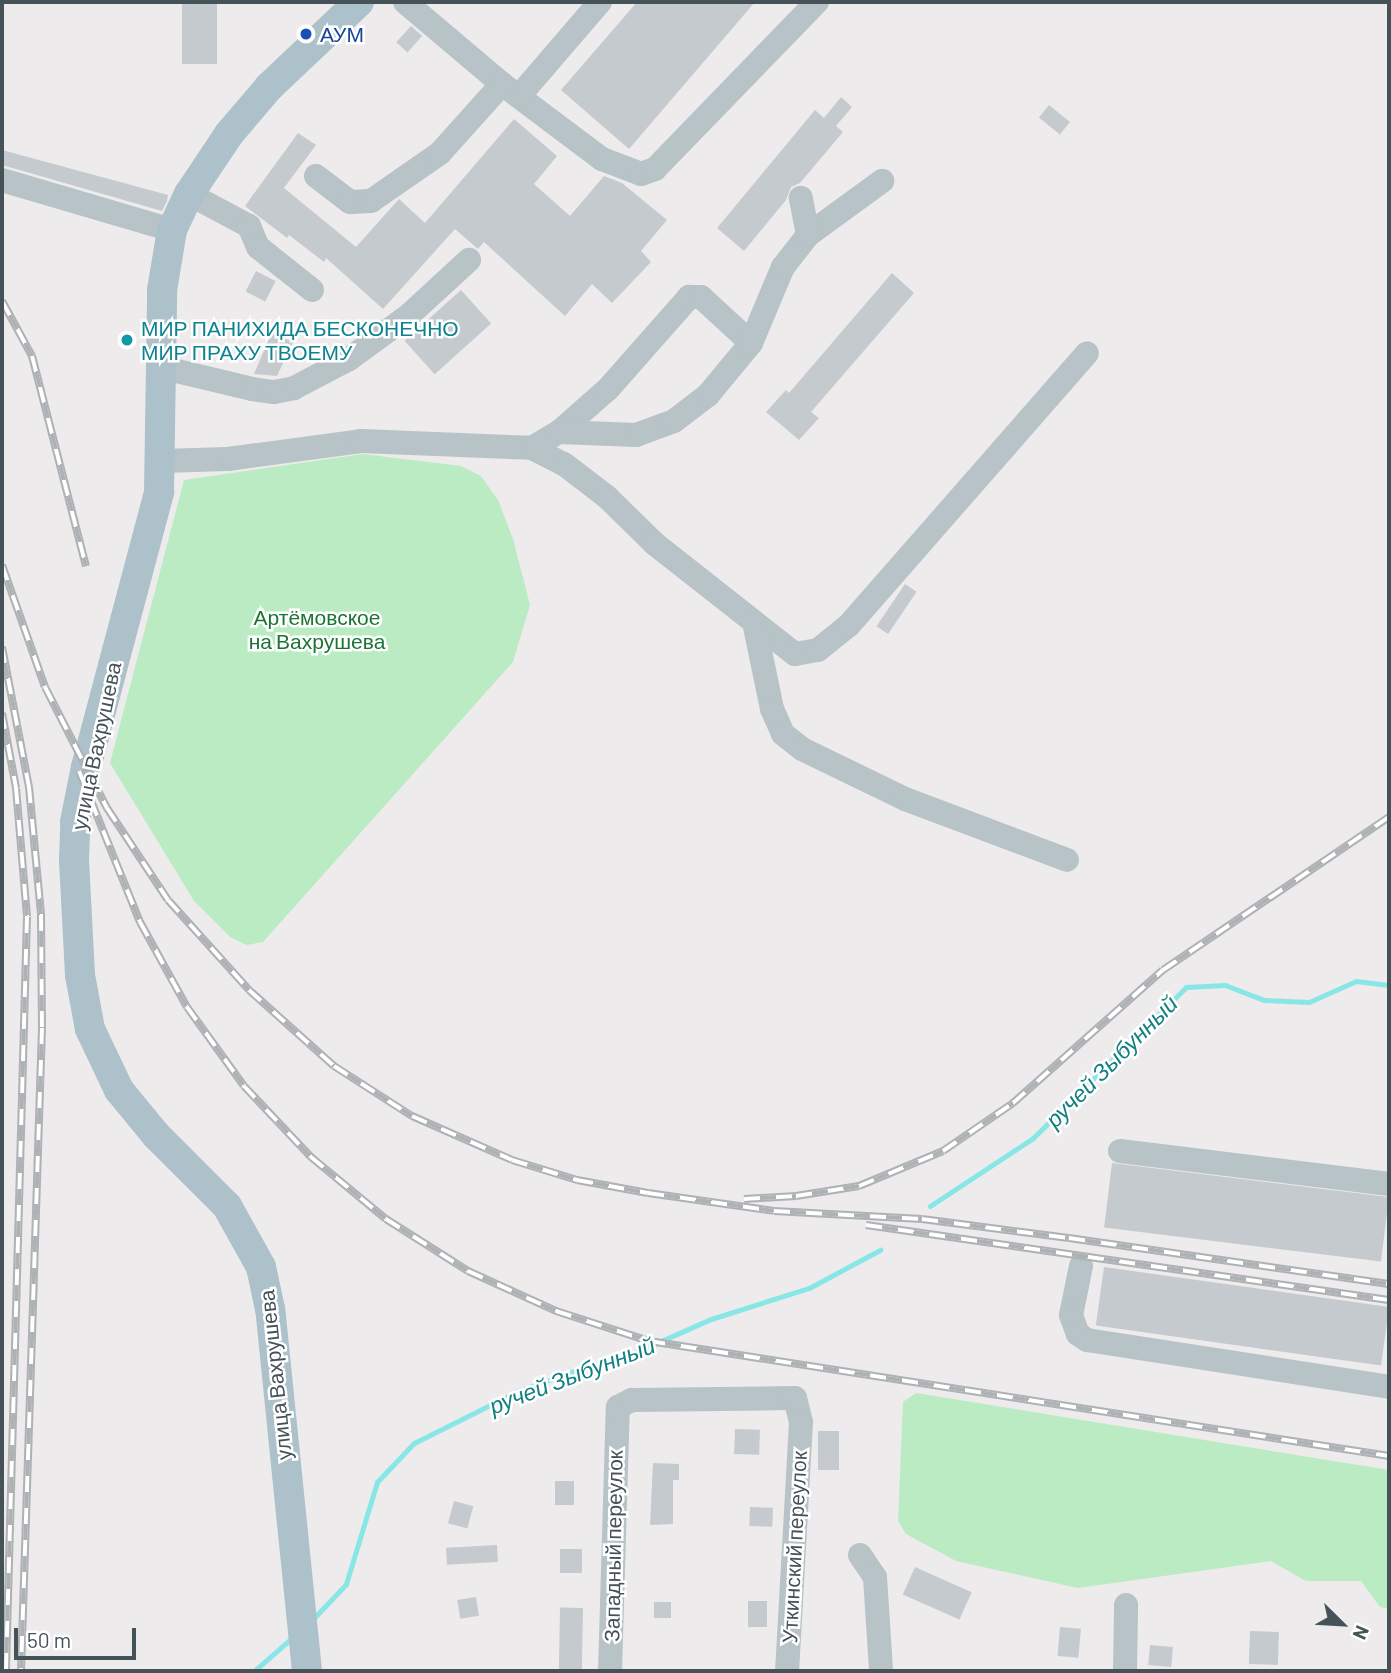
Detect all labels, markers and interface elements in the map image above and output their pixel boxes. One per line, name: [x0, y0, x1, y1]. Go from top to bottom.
place label: АУМ: [320, 21, 364, 47]
marker: АУМ: [298, 26, 314, 42]
place label: МИР ПАНИХИДА БЕСКОНЕЧНО МИР ПРАХУ ТВОЕМУ: [141, 315, 459, 365]
marker: МИР ПАНИХИДА БЕСКОНЕЧНО МИР ПРАХУ ТВОЕМУ: [119, 332, 135, 348]
park label: Артёмовское на Вахрушева: [249, 604, 385, 654]
street label: улица Вахрушева: [66, 660, 126, 832]
water label: ручей Зыбунный: [1039, 989, 1183, 1133]
street label: улица Вахрушева: [254, 1289, 296, 1461]
water label: ручей Зыбунный: [485, 1331, 659, 1419]
street label: Западный переулок: [599, 1450, 627, 1642]
street label: Уткинский переулок: [776, 1450, 812, 1644]
north arrow: [1307, 1589, 1377, 1659]
scale bar: [18, 1614, 140, 1658]
text: N: [1349, 1622, 1375, 1643]
text: 50 m: [27, 1627, 71, 1652]

